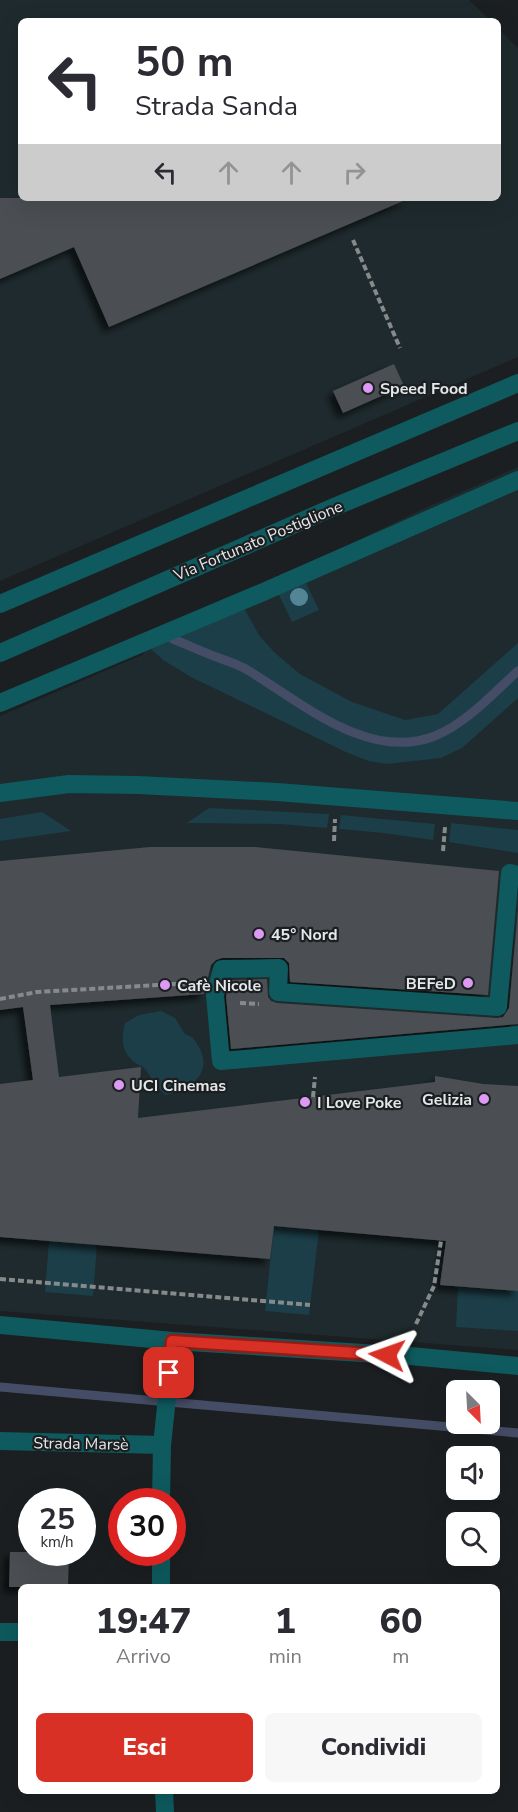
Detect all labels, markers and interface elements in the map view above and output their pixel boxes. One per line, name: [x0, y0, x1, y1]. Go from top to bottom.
text: 50 m: [135, 34, 234, 91]
icon: left: [36, 42, 114, 120]
text: Strada Sanda: [135, 88, 298, 125]
icon: left: [149, 156, 182, 189]
icon: ahead: [212, 156, 245, 189]
icon: ahead: [275, 156, 308, 189]
icon: right: [338, 156, 371, 189]
place label: Speed Food: [380, 378, 468, 400]
marker: Speed Food: [361, 381, 375, 395]
street label: Via Fortunato Postiglione: [170, 495, 346, 587]
place label: 45° Nord: [271, 924, 338, 946]
marker: 45° Nord: [252, 927, 266, 941]
place label: BEFeD: [406, 973, 456, 995]
place label: Cafè Nicole: [177, 975, 262, 997]
marker: BEFeD: [461, 976, 475, 990]
marker: Cafè Nicole: [158, 978, 172, 992]
place label: UCI Cinemas: [131, 1075, 226, 1097]
marker: UCI Cinemas: [112, 1078, 126, 1092]
place label: Gelizia: [422, 1089, 472, 1111]
place label: I Love Poke: [317, 1092, 402, 1114]
marker: Gelizia: [477, 1092, 491, 1106]
marker: I Love Poke: [298, 1095, 312, 1109]
position arrow: [355, 1323, 419, 1387]
pin: [143, 1347, 194, 1398]
icon: arrive: [152, 1356, 185, 1389]
north arrow: [446, 1380, 500, 1434]
map controls: [446, 1380, 500, 1566]
street label: Strada Marsè: [33, 1432, 129, 1456]
button: sound: [446, 1446, 500, 1500]
speed limit sign: 30: [108, 1488, 186, 1566]
text: 25: [39, 1499, 75, 1540]
button: search: [446, 1512, 500, 1566]
text: km/h: [40, 1532, 74, 1552]
text: 19:47: [95, 1597, 191, 1646]
text: 1: [274, 1597, 296, 1646]
text: 60: [379, 1597, 423, 1646]
text: Arrivo: [116, 1643, 171, 1670]
text: min: [269, 1643, 302, 1670]
text: m: [392, 1643, 409, 1670]
button: Esci: [36, 1713, 253, 1782]
button: Condividi: [265, 1713, 482, 1782]

